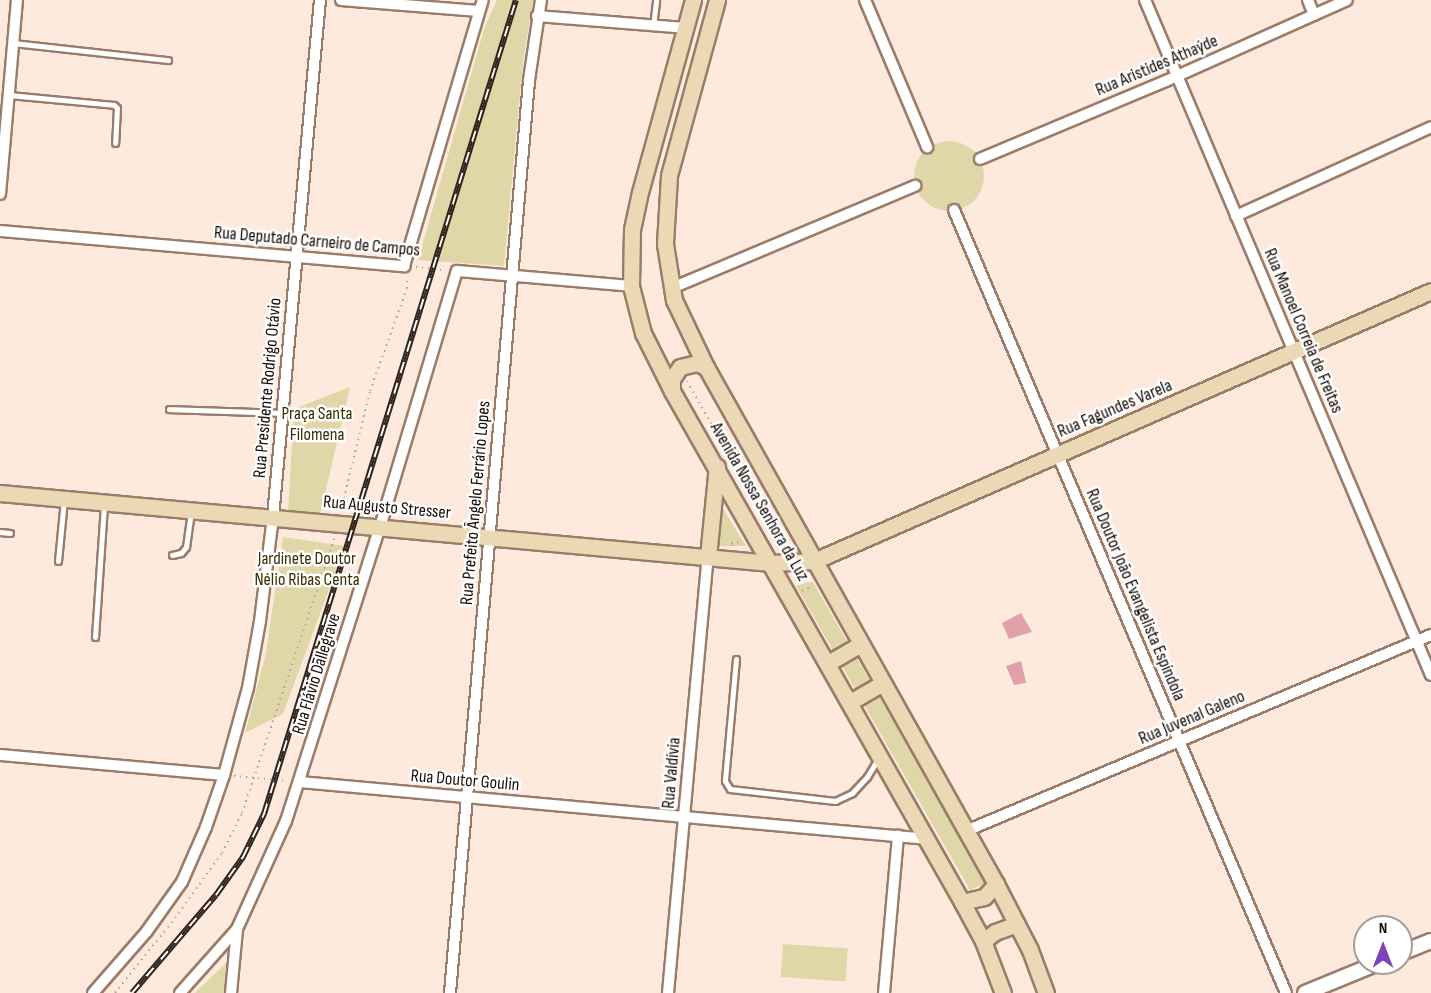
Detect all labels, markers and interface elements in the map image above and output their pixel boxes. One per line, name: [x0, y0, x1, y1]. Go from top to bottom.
street label: Rua Aristides Athaýde: [1093, 30, 1221, 102]
street label: Rua Deputado Carneiro de Campos: [213, 222, 421, 262]
street label: Rua Manoel Correia de Freitas: [1258, 245, 1348, 417]
street label: Rua Presidente Rodrigo Otávio: [249, 297, 287, 479]
street label: Rua Fagundes Varela: [1054, 375, 1176, 443]
street label: Rua Prefeito Ângelo Ferrário Lopes: [456, 400, 496, 606]
park label: Praça Santa Filomena: [282, 404, 352, 446]
street label: Avenida Nossa Senhora da Luz: [705, 419, 813, 585]
street label: Rua Doutor João Evangelista Espíndola: [1080, 486, 1190, 704]
street label: Rua Augusto Stresser: [322, 492, 452, 524]
park label: Jardinete Doutor Nélio Ribas Centa: [254, 549, 360, 592]
street label: Rua Flávio Dallegrave: [288, 611, 346, 737]
street label: Rua Juvenal Galeno: [1136, 686, 1248, 750]
street label: Rua Valdívia: [658, 736, 686, 810]
street label: Rua Doutor Goulin: [410, 765, 520, 797]
north arrow: [1353, 915, 1413, 975]
text: N: [1379, 919, 1387, 938]

